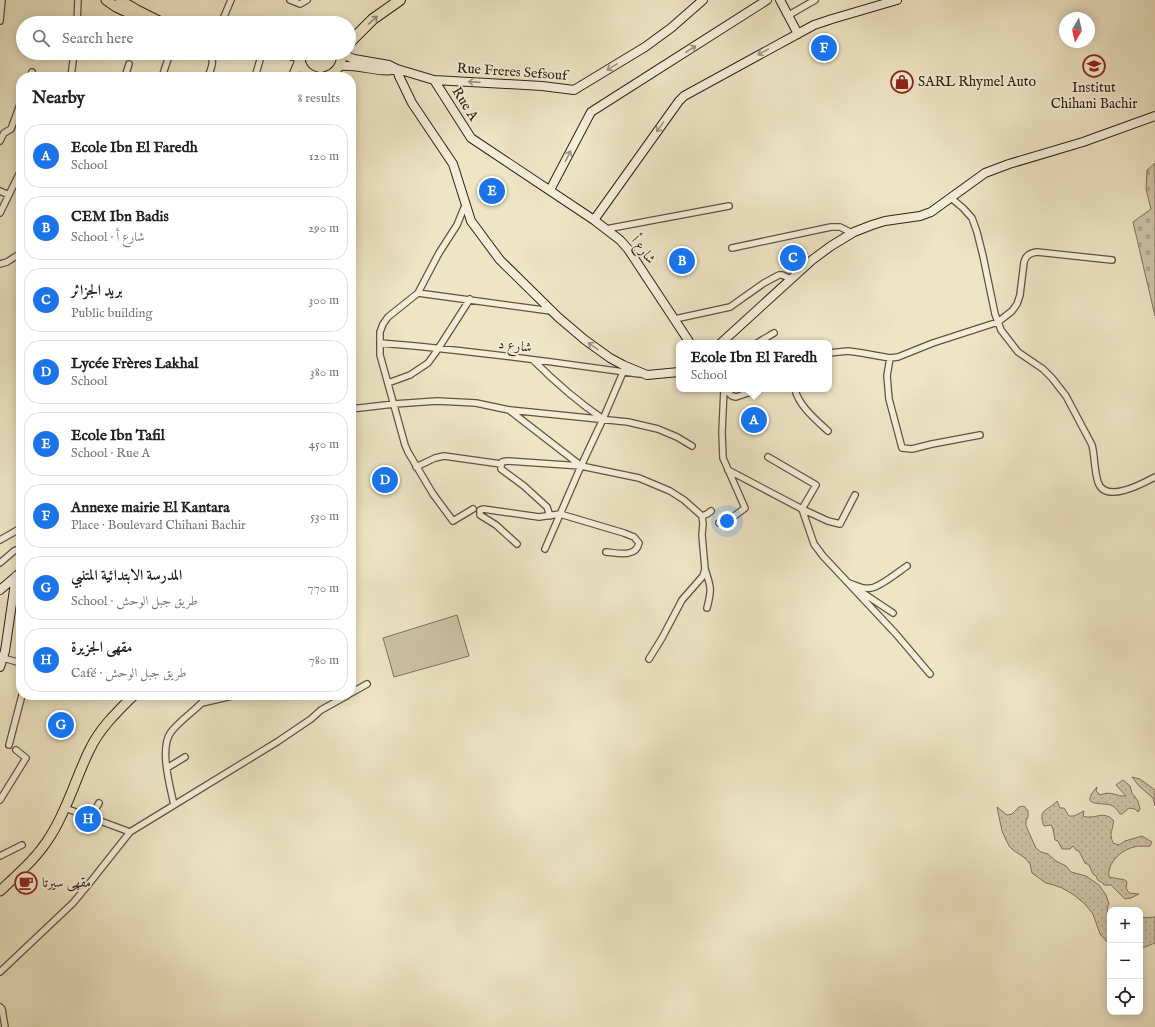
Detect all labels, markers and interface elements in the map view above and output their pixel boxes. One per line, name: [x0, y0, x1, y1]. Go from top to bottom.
north arrow: [1059, 12, 1095, 48]
one-way arrow: [368, 15, 378, 25]
search box: [16, 16, 356, 60]
icon: search: [30, 27, 52, 49]
text: Search here: [62, 29, 133, 48]
pin: F: [811, 33, 837, 63]
one-way arrow: [685, 45, 696, 53]
one-way arrow: [757, 49, 769, 57]
school or university icon: Institut Chihani Bachir: [1081, 53, 1107, 79]
street label: Rue Freres Sefsouf: [456, 59, 571, 85]
one-way arrow: [606, 64, 618, 72]
shop icon: SARL Rhymel Auto: [889, 69, 915, 95]
place label: SARL Rhymel Auto: [918, 73, 1037, 91]
one-way arrow: [468, 79, 481, 86]
place label: Institut Chihani Bachir: [1051, 79, 1137, 113]
street label: Rue A: [448, 84, 483, 125]
text: Nearby: [32, 88, 85, 109]
text: 8 results: [297, 90, 340, 107]
one-way arrow: [656, 122, 664, 133]
text: Ecole Ibn El Faredh: [71, 138, 198, 157]
text: A: [42, 148, 50, 165]
text: 120 m: [309, 148, 339, 165]
one-way arrow: [565, 150, 572, 162]
text: School: [71, 157, 108, 174]
pin: E: [479, 176, 505, 206]
text: CEM Ibn Badis: [71, 207, 169, 226]
text: B: [42, 220, 50, 237]
text: 290 m: [308, 220, 339, 237]
text: School · شارع أ: [71, 229, 145, 246]
street label: شارع أ: [625, 231, 661, 269]
pin: C: [780, 243, 806, 273]
pin: B: [669, 246, 695, 276]
text: بريد الجزائر: [71, 281, 123, 300]
text: C: [41, 292, 51, 309]
text: 300 m: [308, 292, 339, 309]
text: Public building: [71, 305, 153, 322]
street label: شارع د: [497, 335, 533, 359]
popup: [676, 340, 832, 392]
one-way arrow: [588, 342, 599, 350]
text: Ecole Ibn El Faredh: [691, 348, 817, 367]
text: Lycée Frères Lakhal: [71, 354, 198, 373]
text: D: [41, 364, 51, 381]
text: 380 m: [310, 364, 339, 381]
text: School: [691, 367, 727, 384]
text: School: [71, 373, 108, 390]
pin: A: [741, 405, 767, 435]
text: Ecole Ibn Tafil: [71, 426, 165, 445]
text: E: [41, 436, 51, 453]
text: 450 m: [309, 436, 339, 453]
text: School · Rue A: [71, 445, 150, 462]
pin: D: [372, 465, 398, 495]
text: Annexe mairie El Kantara: [71, 498, 230, 517]
text: F: [42, 508, 50, 525]
text: 530 m: [310, 508, 339, 525]
your location: [717, 511, 737, 531]
text: Place · Boulevard Chihani Bachir: [71, 517, 246, 534]
text: المدرسة الابتدائية المتنبي: [71, 566, 182, 585]
text: G: [41, 580, 51, 597]
text: 770 m: [308, 580, 339, 597]
text: School · طريق جبل الوحش: [71, 593, 198, 610]
text: مقهى الجزيرة: [71, 638, 132, 657]
text: H: [40, 652, 52, 669]
text: 780 m: [309, 652, 339, 669]
text: Café · طريق جبل الوحش: [71, 665, 187, 682]
pin: G: [48, 710, 74, 740]
pin: H: [75, 804, 101, 834]
cafe icon: مقهى سيرتا: [13, 870, 39, 896]
place label: مقهى سيرتا: [42, 874, 91, 892]
map controls: [1107, 907, 1143, 1015]
button: +: [1107, 907, 1143, 943]
button: −: [1107, 943, 1143, 979]
button: locate: [1107, 979, 1143, 1015]

